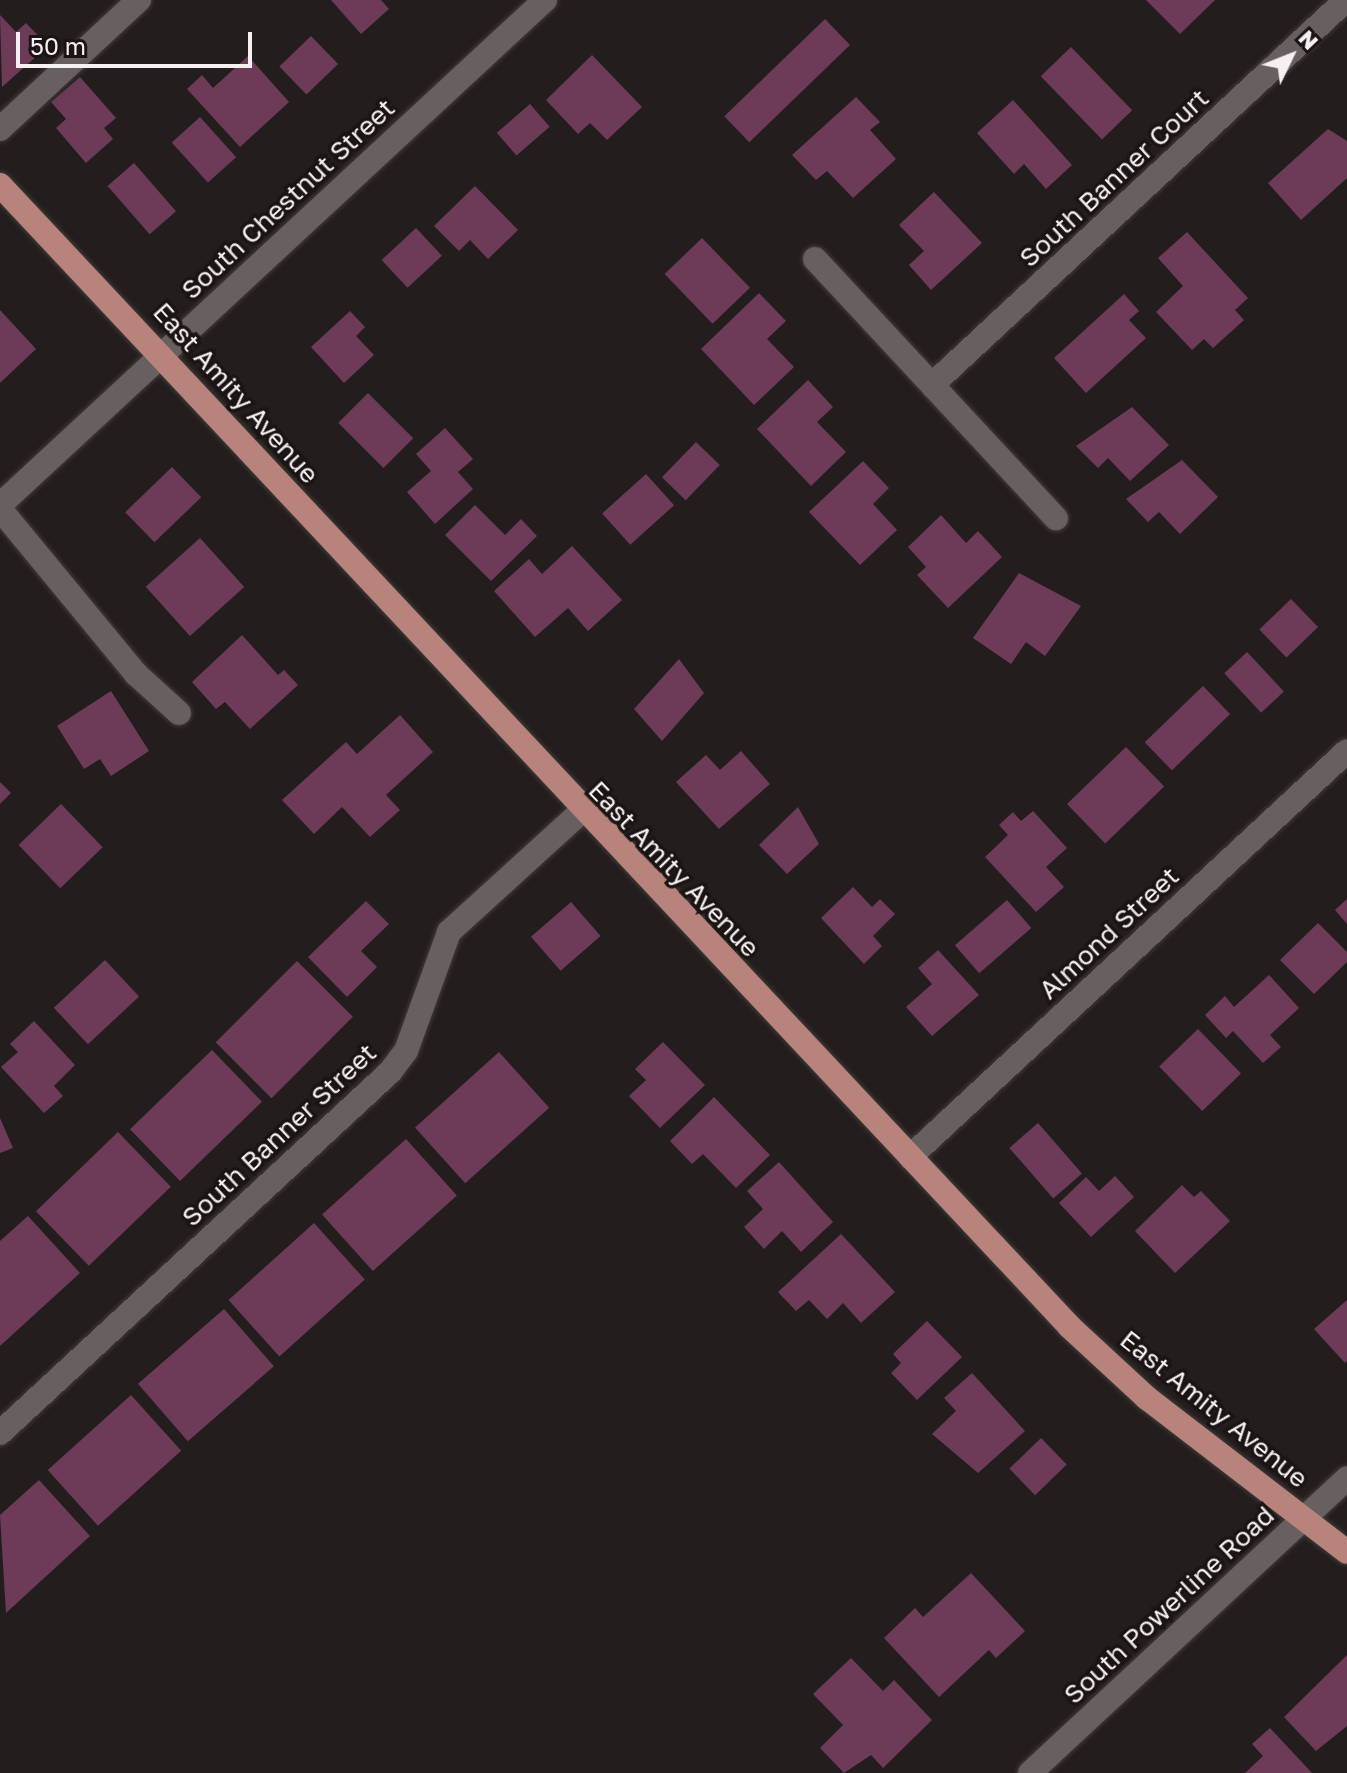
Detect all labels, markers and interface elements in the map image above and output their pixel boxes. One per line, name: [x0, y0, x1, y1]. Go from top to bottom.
scale bar: [20, 16, 256, 66]
north arrow: [1251, 16, 1331, 96]
text: N: [1293, 24, 1324, 55]
text: 50 m: [30, 31, 86, 60]
street label: South Banner Court: [1013, 82, 1215, 274]
street label: South Chestnut Street: [175, 92, 401, 306]
street label: East Amity Avenue: [147, 296, 325, 490]
street label: East Amity Avenue: [582, 775, 766, 963]
street label: Almond Street: [1033, 860, 1185, 1006]
street label: South Banner Street: [176, 1037, 382, 1233]
street label: East Amity Avenue: [1114, 1324, 1314, 1494]
street label: South Powerline Road: [1058, 1500, 1280, 1710]

